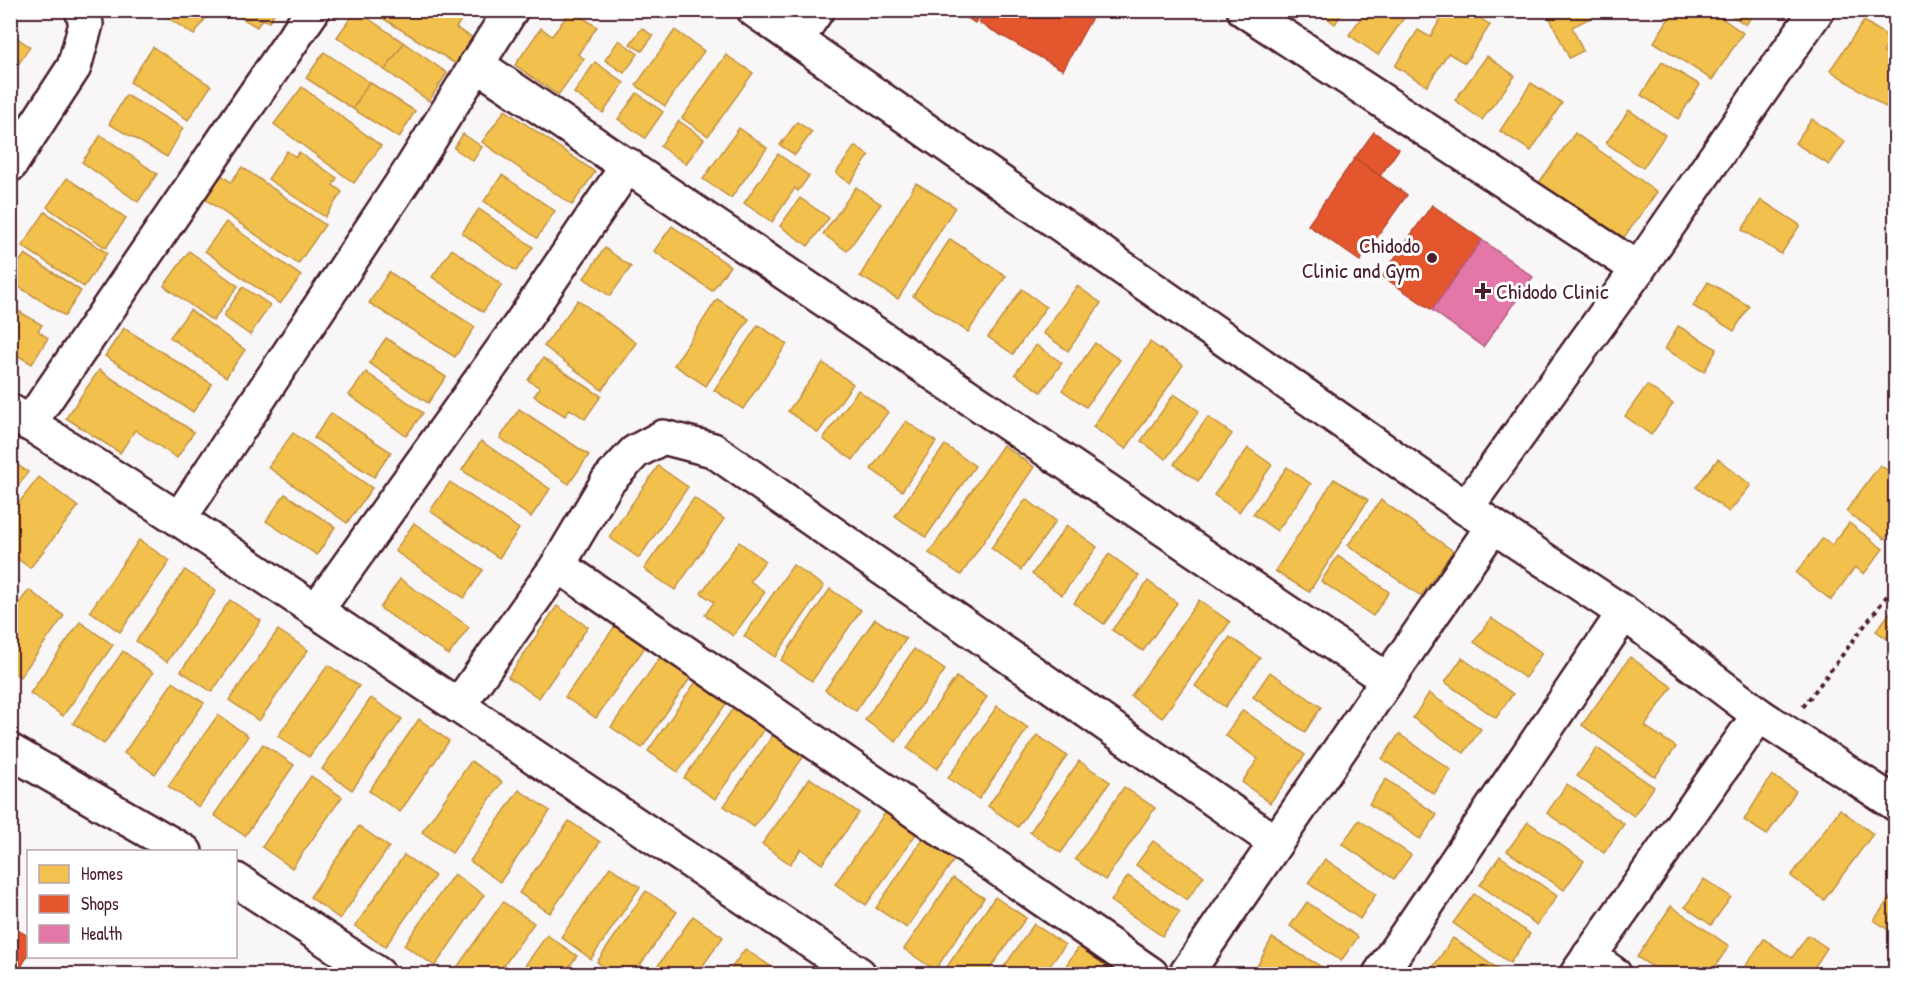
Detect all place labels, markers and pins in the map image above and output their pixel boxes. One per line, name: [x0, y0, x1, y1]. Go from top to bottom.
place label: Chidodo Clinic and Gym: [1302, 230, 1420, 285]
marker: Chidodo Clinic and Gym: [1425, 251, 1439, 265]
place label: Chidodo Clinic: [1496, 276, 1609, 306]
marker: Chidodo Clinic: [1474, 282, 1492, 300]

